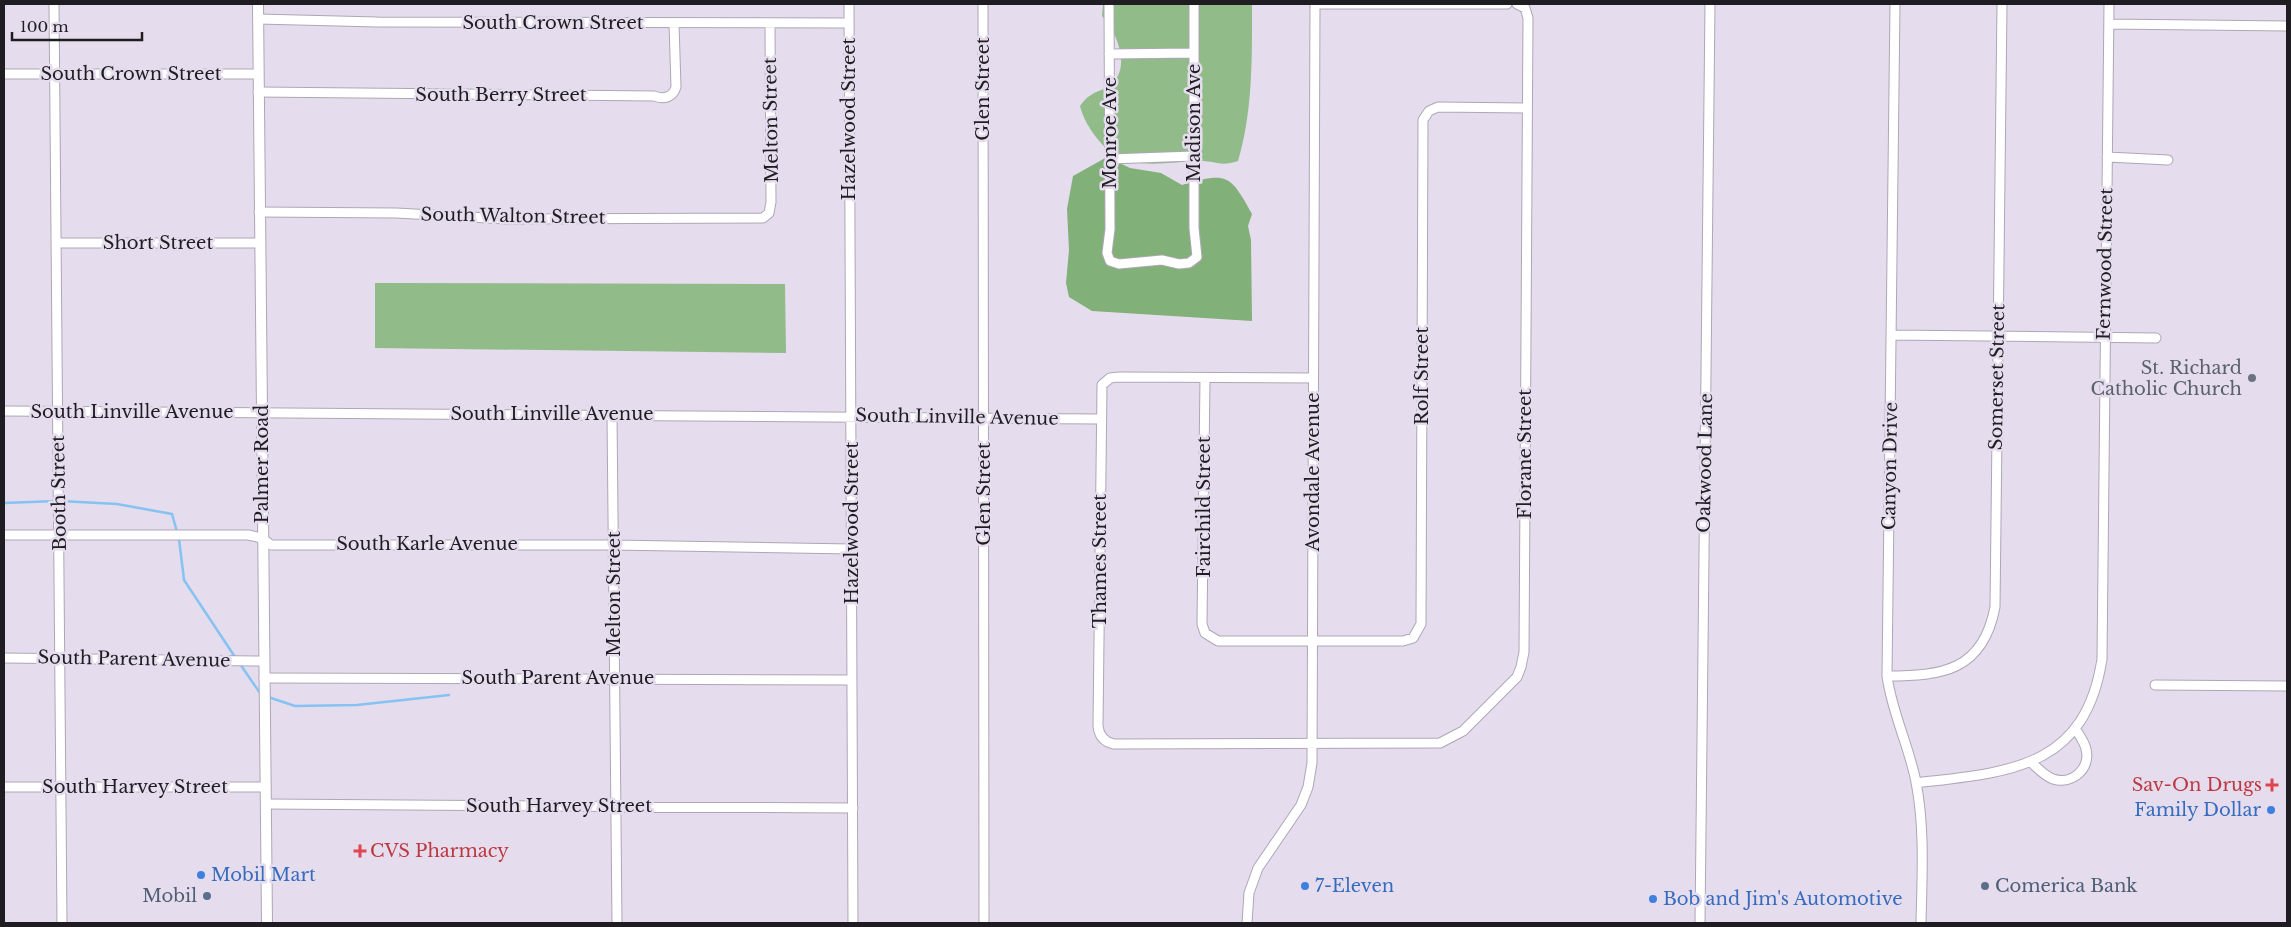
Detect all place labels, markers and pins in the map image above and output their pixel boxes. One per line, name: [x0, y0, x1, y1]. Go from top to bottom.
place label: St. Richard Catholic Church: [2091, 357, 2242, 400]
marker: St. Richard Catholic Church: [2246, 372, 2258, 384]
place label: Sav-On Drugs: [2132, 774, 2262, 796]
marker: Sav-On Drugs: [2266, 779, 2278, 791]
place label: Family Dollar: [2134, 799, 2261, 821]
marker: Family Dollar: [2265, 804, 2277, 816]
place label: CVS Pharmacy: [370, 840, 509, 862]
marker: CVS Pharmacy: [354, 845, 366, 857]
place label: Mobil Mart: [211, 864, 316, 886]
marker: Mobil Mart: [195, 869, 207, 881]
place label: 7-Eleven: [1315, 875, 1394, 897]
place label: Comerica Bank: [1995, 875, 2137, 897]
marker: 7-Eleven: [1299, 880, 1311, 892]
marker: Comerica Bank: [1979, 880, 1991, 892]
place label: Mobil: [142, 885, 197, 907]
place label: Bob and Jim's Automotive: [1663, 888, 1903, 910]
marker: Mobil: [201, 890, 213, 902]
marker: Bob and Jim's Automotive: [1647, 893, 1659, 905]

